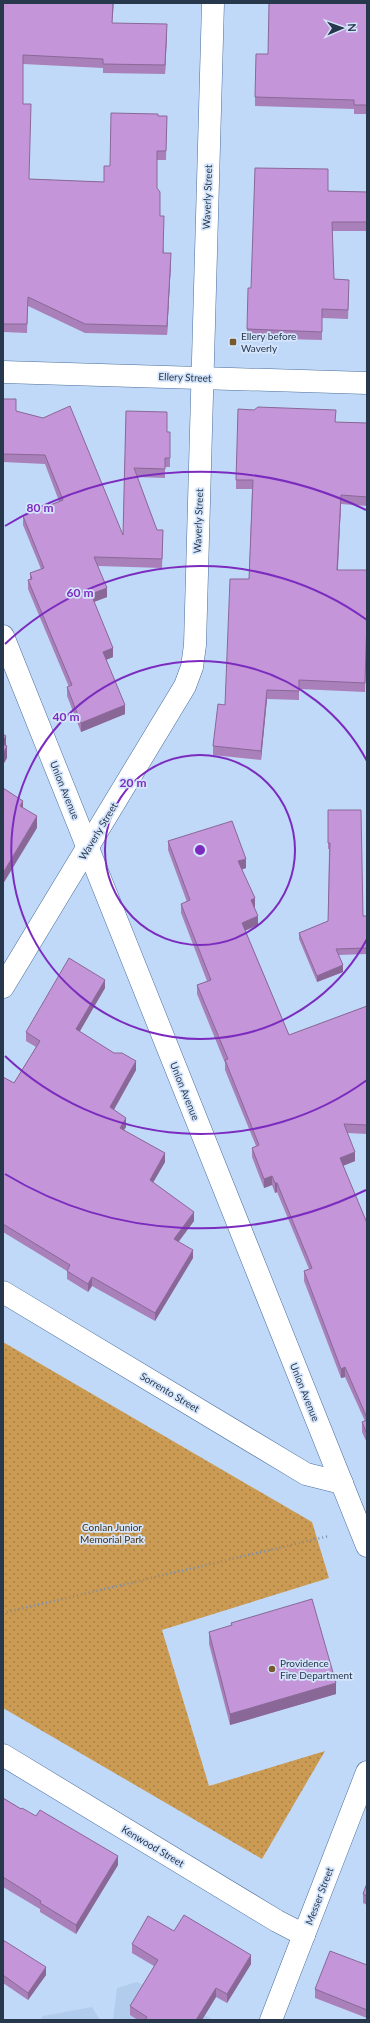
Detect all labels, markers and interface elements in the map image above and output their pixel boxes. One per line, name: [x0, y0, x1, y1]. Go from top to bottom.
north arrow: [322, 8, 362, 48]
text: N: [346, 23, 359, 32]
street label: Waverly Street: [200, 164, 214, 230]
place label: Ellery before Waverly: [241, 330, 296, 354]
marker: Ellery before Waverly: [228, 337, 238, 347]
street label: Ellery Street: [158, 370, 212, 384]
street label: Waverly Street: [191, 488, 205, 554]
text: 80 m: [27, 500, 53, 515]
text: 60 m: [67, 585, 93, 600]
text: 40 m: [53, 709, 79, 724]
street label: Union Avenue: [48, 759, 82, 821]
text: 20 m: [120, 775, 146, 790]
street label: Waverly Street: [76, 800, 120, 862]
centre of rings: [193, 843, 207, 857]
street label: Union Avenue: [168, 1060, 202, 1122]
street label: Union Avenue: [288, 1361, 322, 1423]
street label: Sorrento Street: [138, 1370, 202, 1415]
park label: Conlan Junior Memorial Park: [80, 1521, 145, 1545]
place label: Providence Fire Department: [280, 1657, 353, 1681]
marker: Providence Fire Department: [267, 1664, 277, 1674]
street label: Kenwood Street: [120, 1823, 187, 1870]
street label: Messer Street: [303, 1865, 336, 1926]

